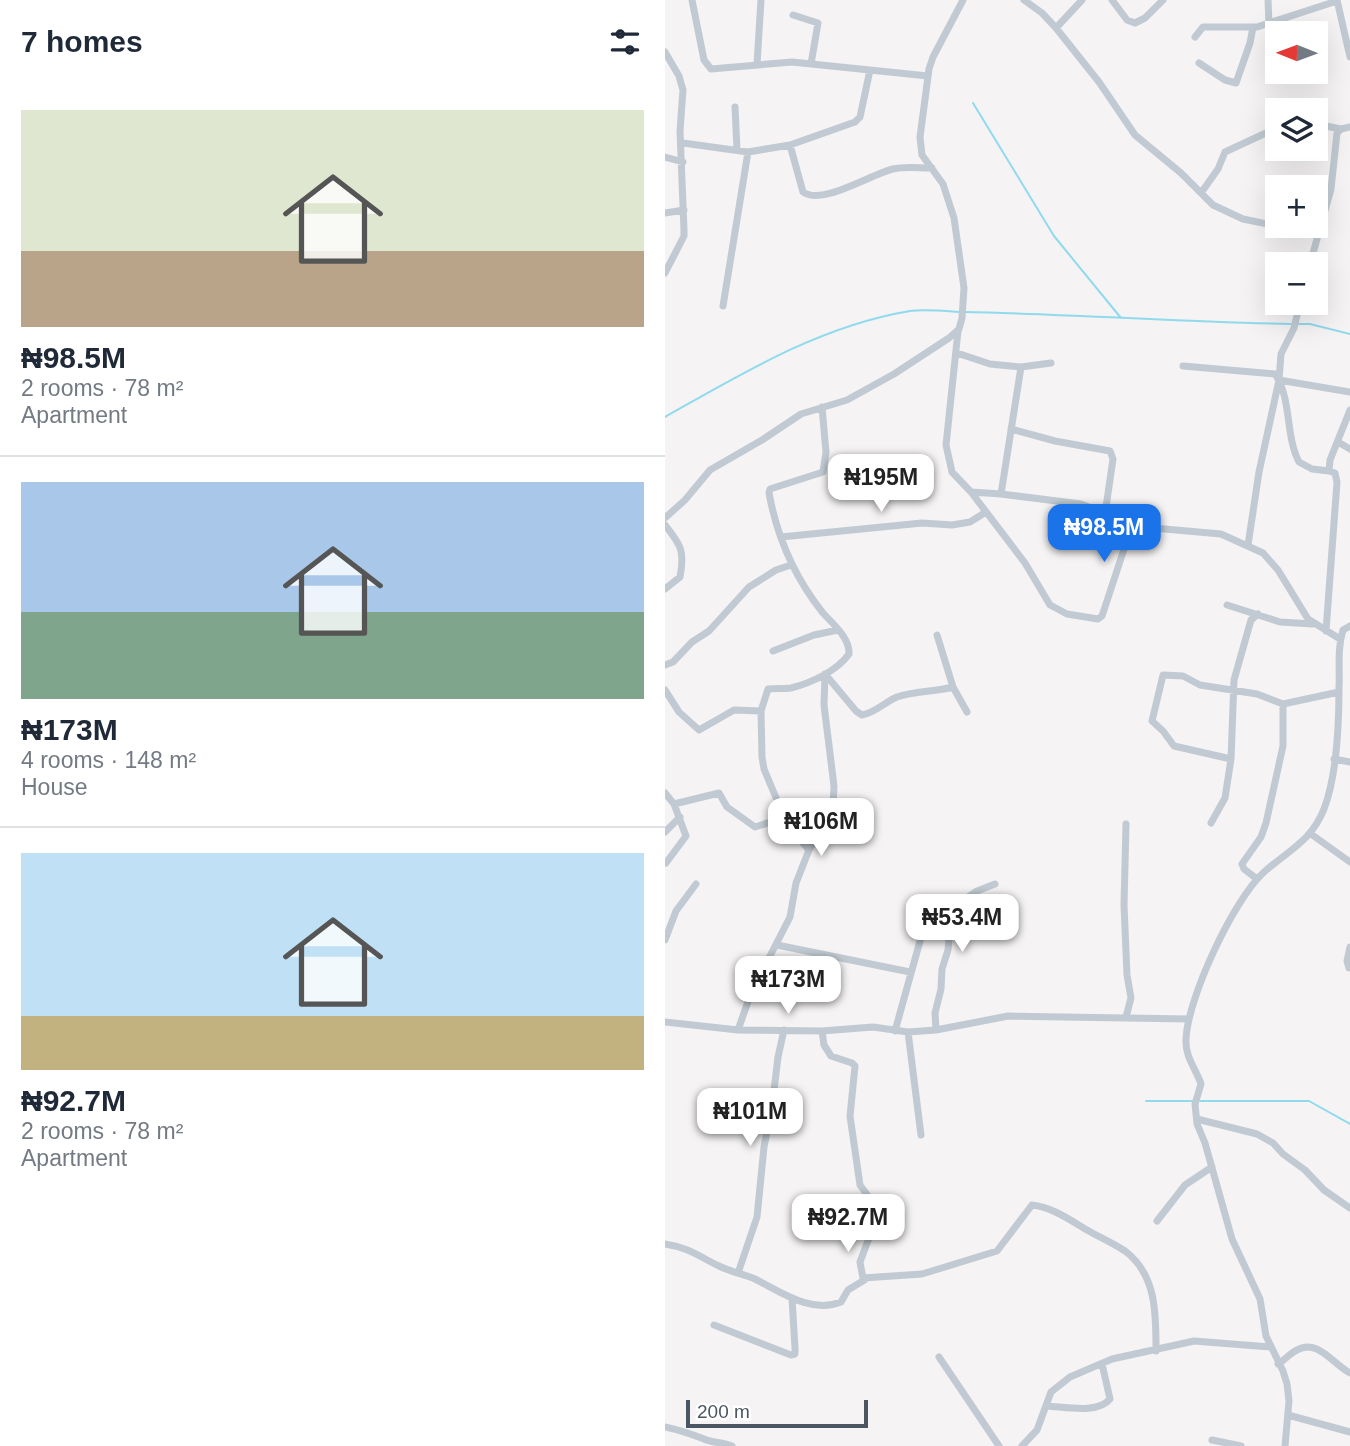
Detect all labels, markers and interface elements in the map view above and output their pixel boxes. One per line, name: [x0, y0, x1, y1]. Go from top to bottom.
north arrow: [1265, 21, 1328, 84]
map controls: [1265, 21, 1328, 315]
icon: filters: [606, 23, 644, 61]
text: 7 homes: [21, 25, 143, 58]
button: layers: [1265, 98, 1328, 161]
icon: home: [270, 156, 396, 282]
button: +: [1265, 175, 1328, 238]
button: −: [1265, 252, 1328, 315]
text: ₦98.5M: [21, 341, 126, 374]
text: 2 rooms · 78 m²: [21, 375, 183, 401]
text: Apartment: [21, 402, 127, 428]
pin: ₦195M: [832, 454, 930, 514]
text: ₦195M: [844, 464, 918, 490]
pin: ₦98.5M: [1047, 504, 1161, 564]
text: ₦98.5M: [1064, 514, 1144, 540]
icon: home: [270, 528, 396, 654]
text: ₦173M: [21, 713, 118, 746]
text: 4 rooms · 148 m²: [21, 747, 196, 773]
text: House: [21, 774, 87, 800]
pin: ₦106M: [772, 798, 870, 858]
text: ₦106M: [784, 808, 858, 834]
pin: ₦53.4M: [905, 894, 1019, 954]
icon: home: [270, 899, 396, 1025]
text: ₦53.4M: [922, 904, 1002, 930]
pin: ₦173M: [739, 956, 837, 1016]
text: ₦173M: [751, 966, 825, 992]
text: ₦92.7M: [21, 1084, 126, 1117]
pin: ₦101M: [701, 1088, 799, 1148]
text: ₦101M: [713, 1098, 787, 1124]
text: 2 rooms · 78 m²: [21, 1118, 183, 1144]
text: Apartment: [21, 1145, 127, 1171]
pin: ₦92.7M: [791, 1194, 905, 1254]
text: ₦92.7M: [808, 1204, 888, 1230]
scale bar: [686, 1397, 868, 1429]
text: 200 m: [697, 1401, 750, 1422]

